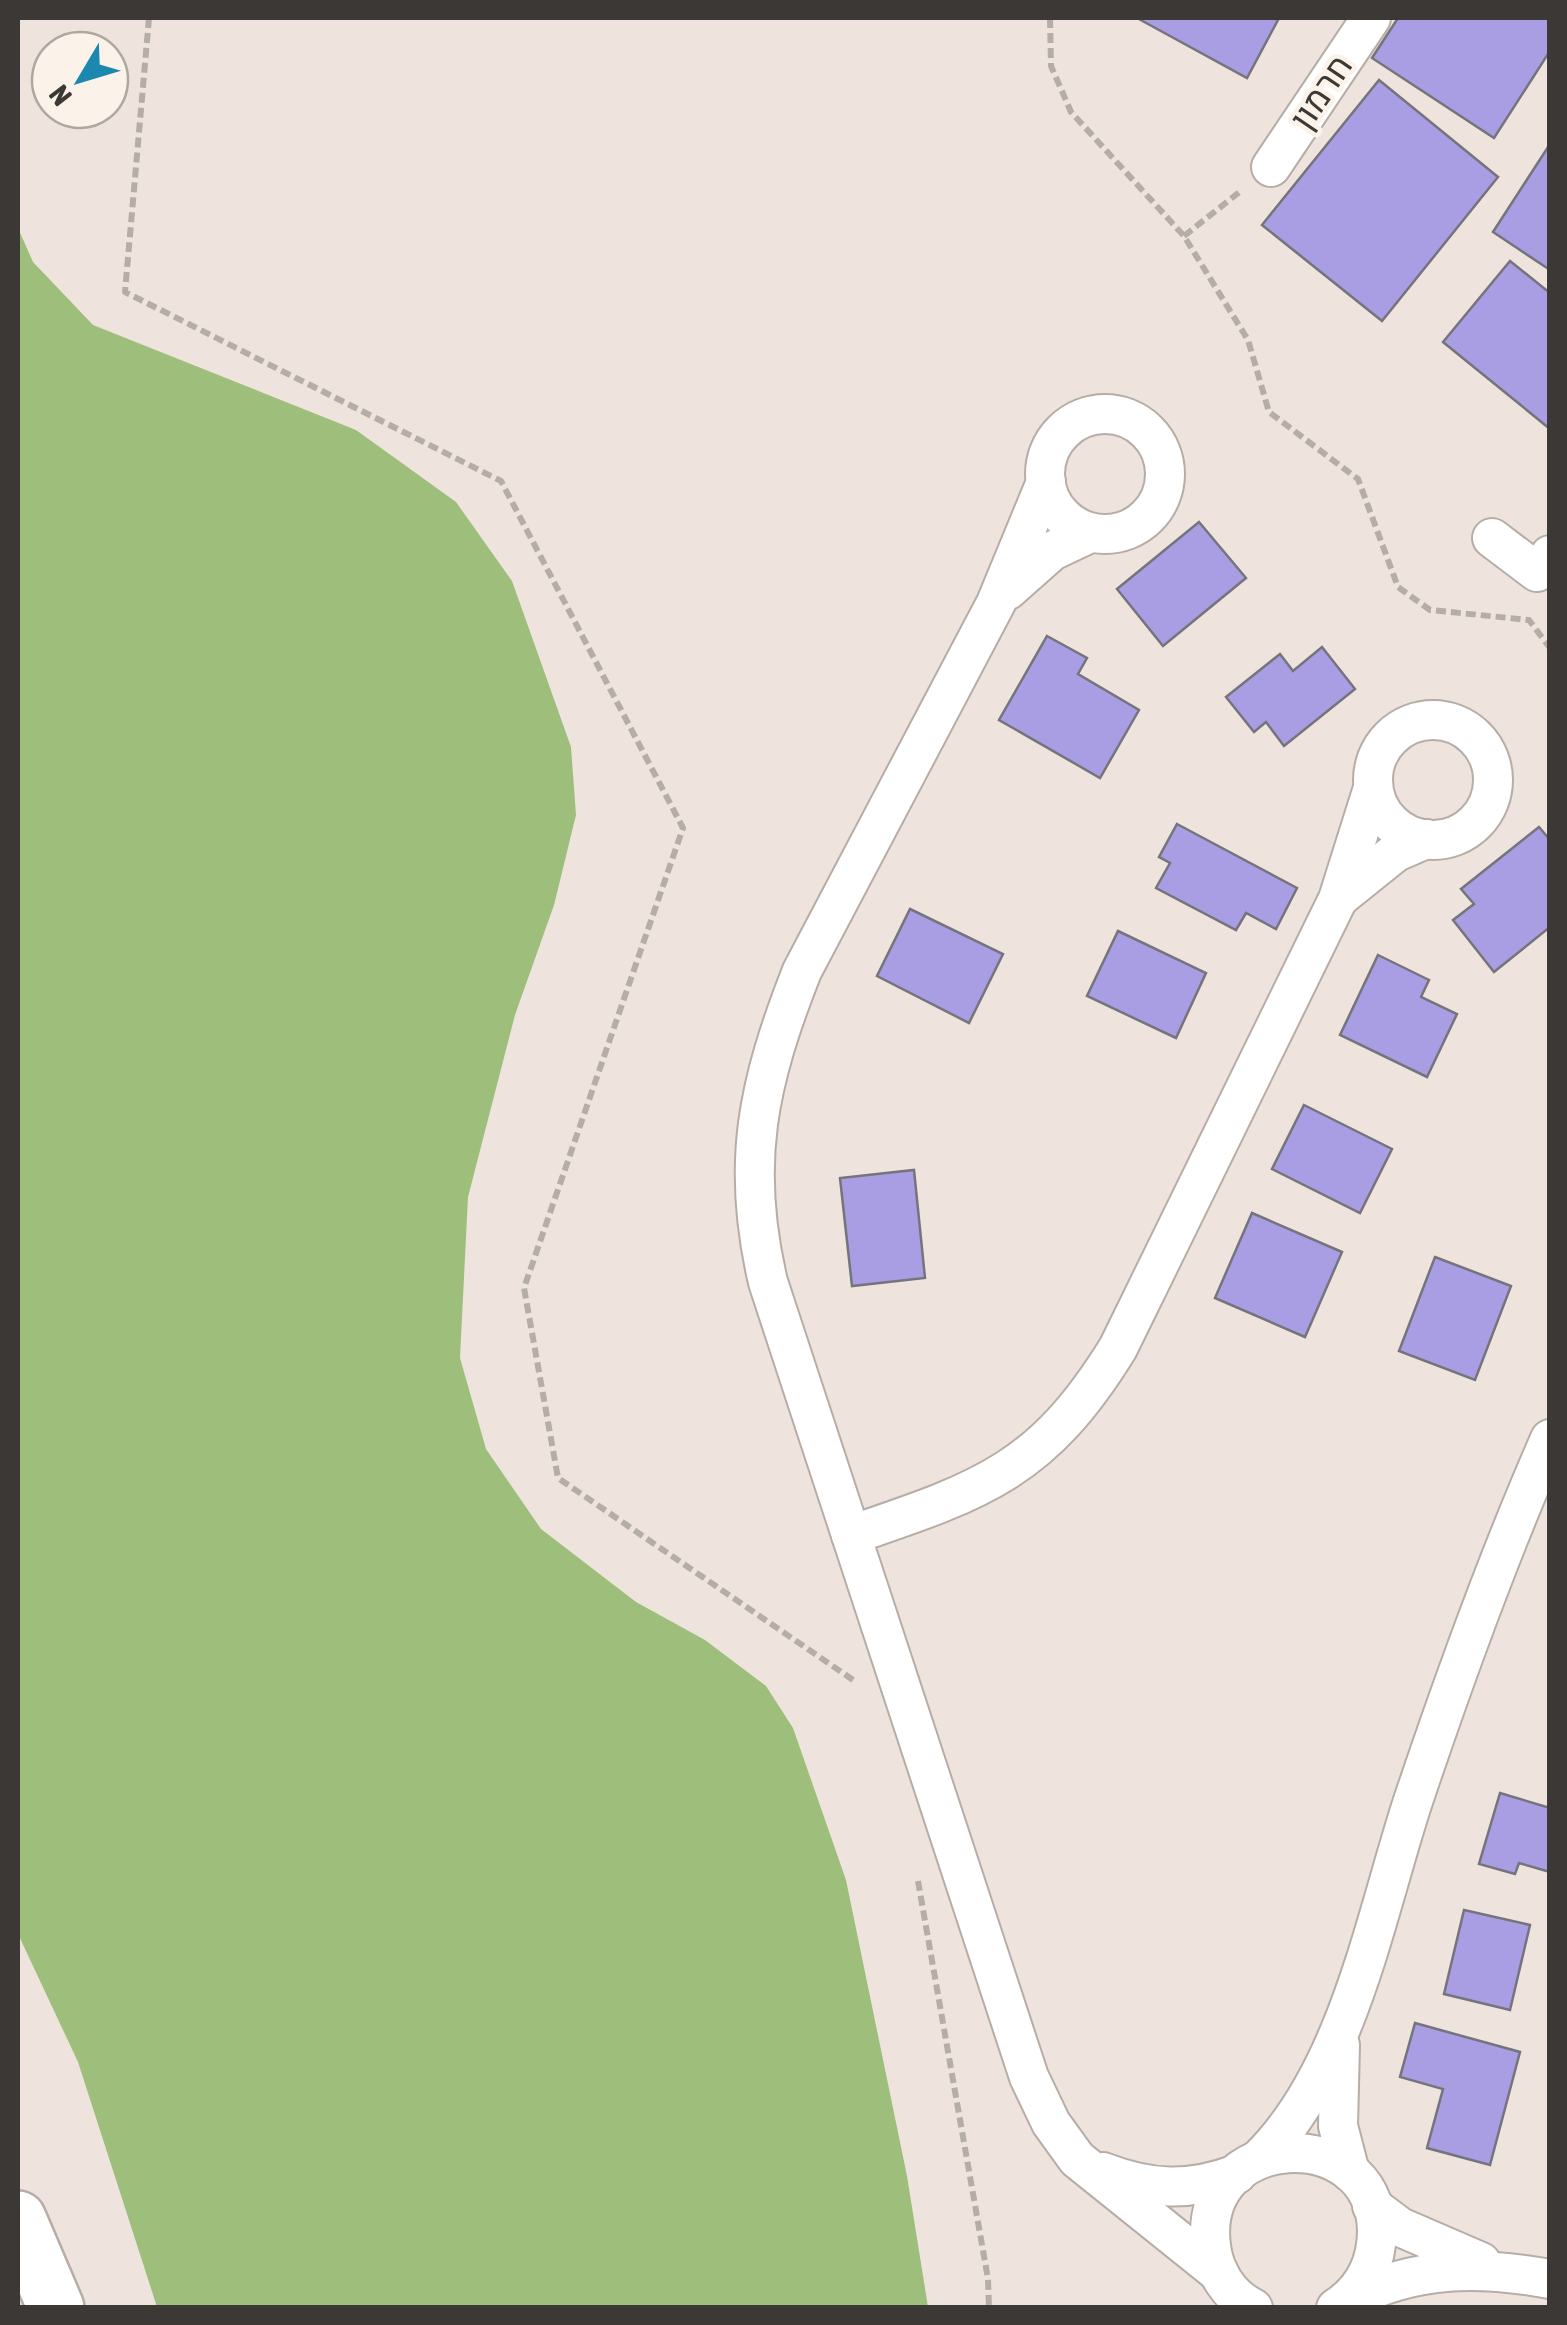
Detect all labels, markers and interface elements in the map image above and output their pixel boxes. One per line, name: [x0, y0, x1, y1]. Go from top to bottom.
north arrow: [30, 30, 130, 130]
street label: חרמון: [1281, 47, 1359, 136]
text: N: [43, 79, 78, 112]

